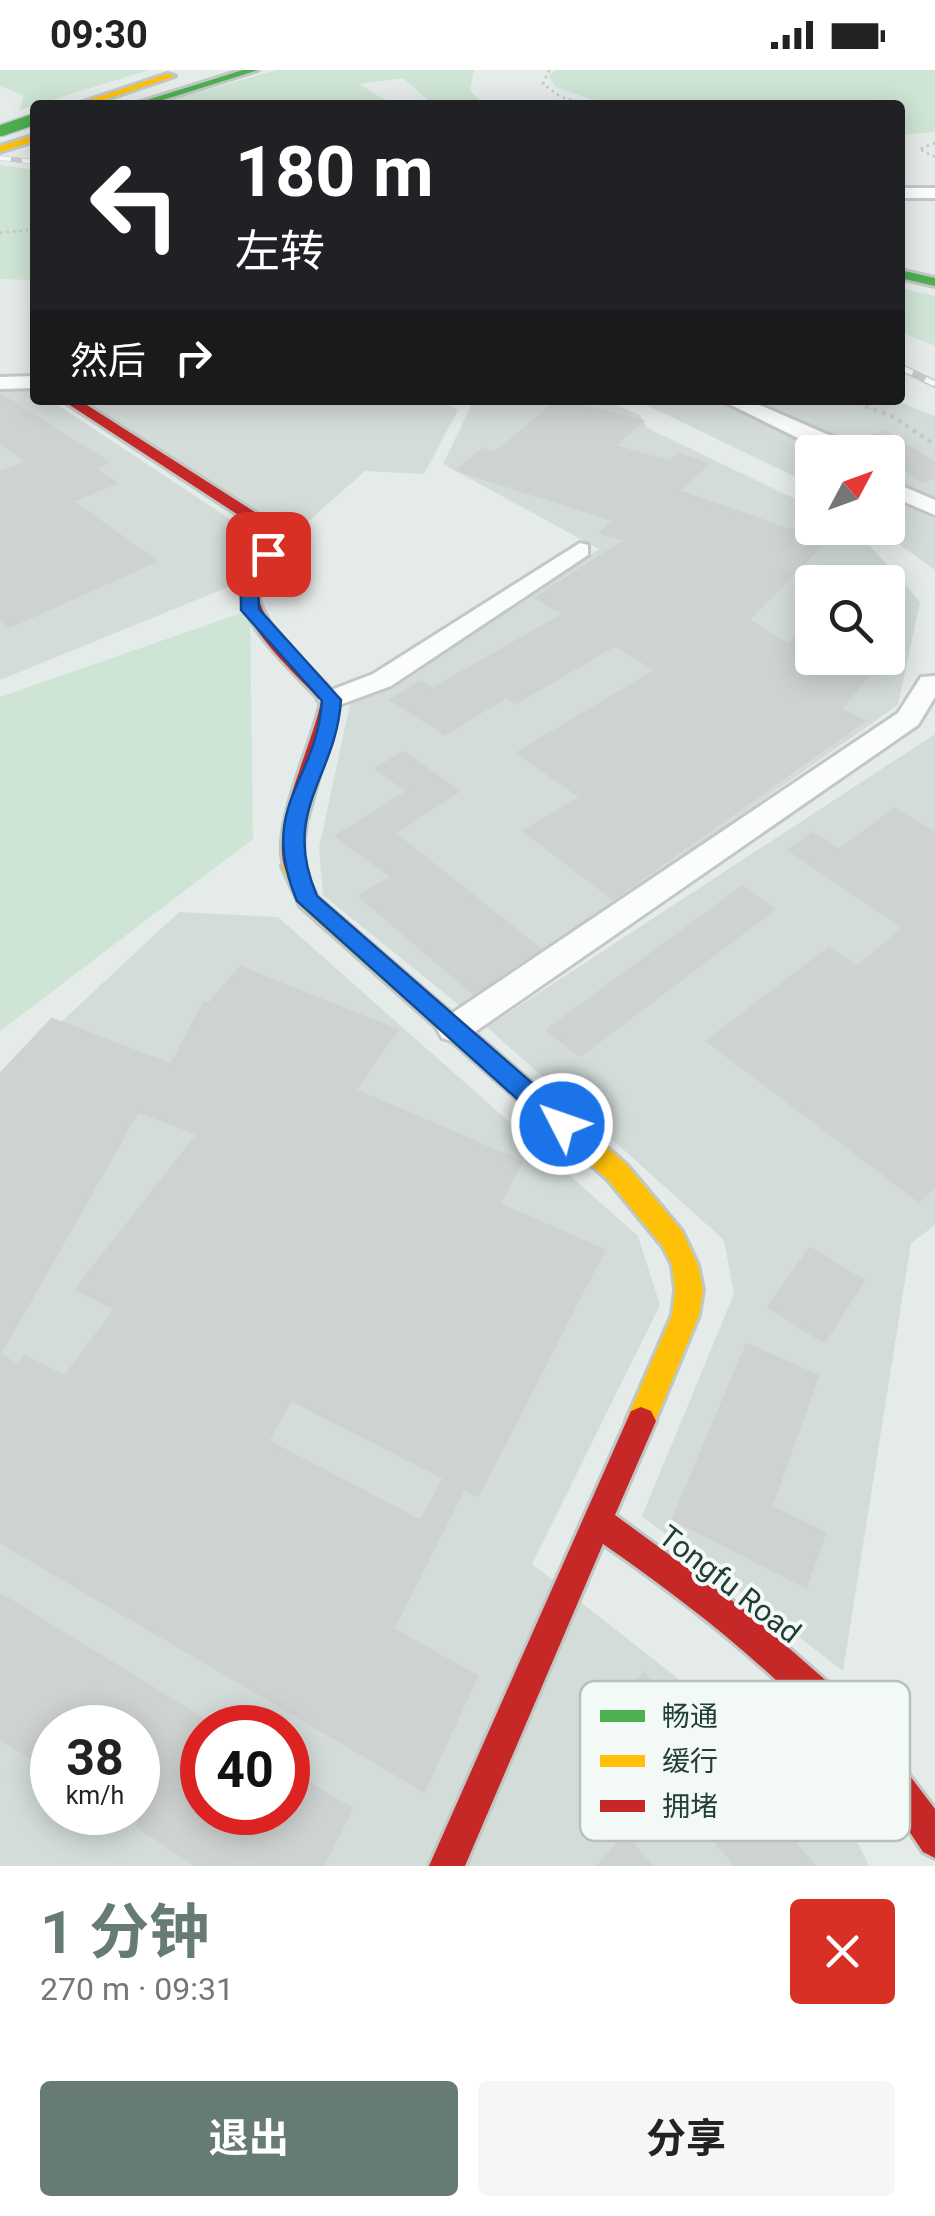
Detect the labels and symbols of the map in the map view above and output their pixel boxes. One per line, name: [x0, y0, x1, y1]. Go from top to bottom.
north arrow: [795, 435, 905, 545]
pin: [226, 512, 311, 597]
position arrow: [510, 1072, 614, 1176]
street label: Tongfu Road: [652, 1518, 808, 1650]
legend: [580, 1681, 910, 1841]
text: 畅通: [662, 1700, 718, 1733]
speed limit sign: 40: [180, 1705, 310, 1835]
text: 缓行: [662, 1745, 718, 1778]
text: 拥堵: [662, 1790, 718, 1823]

